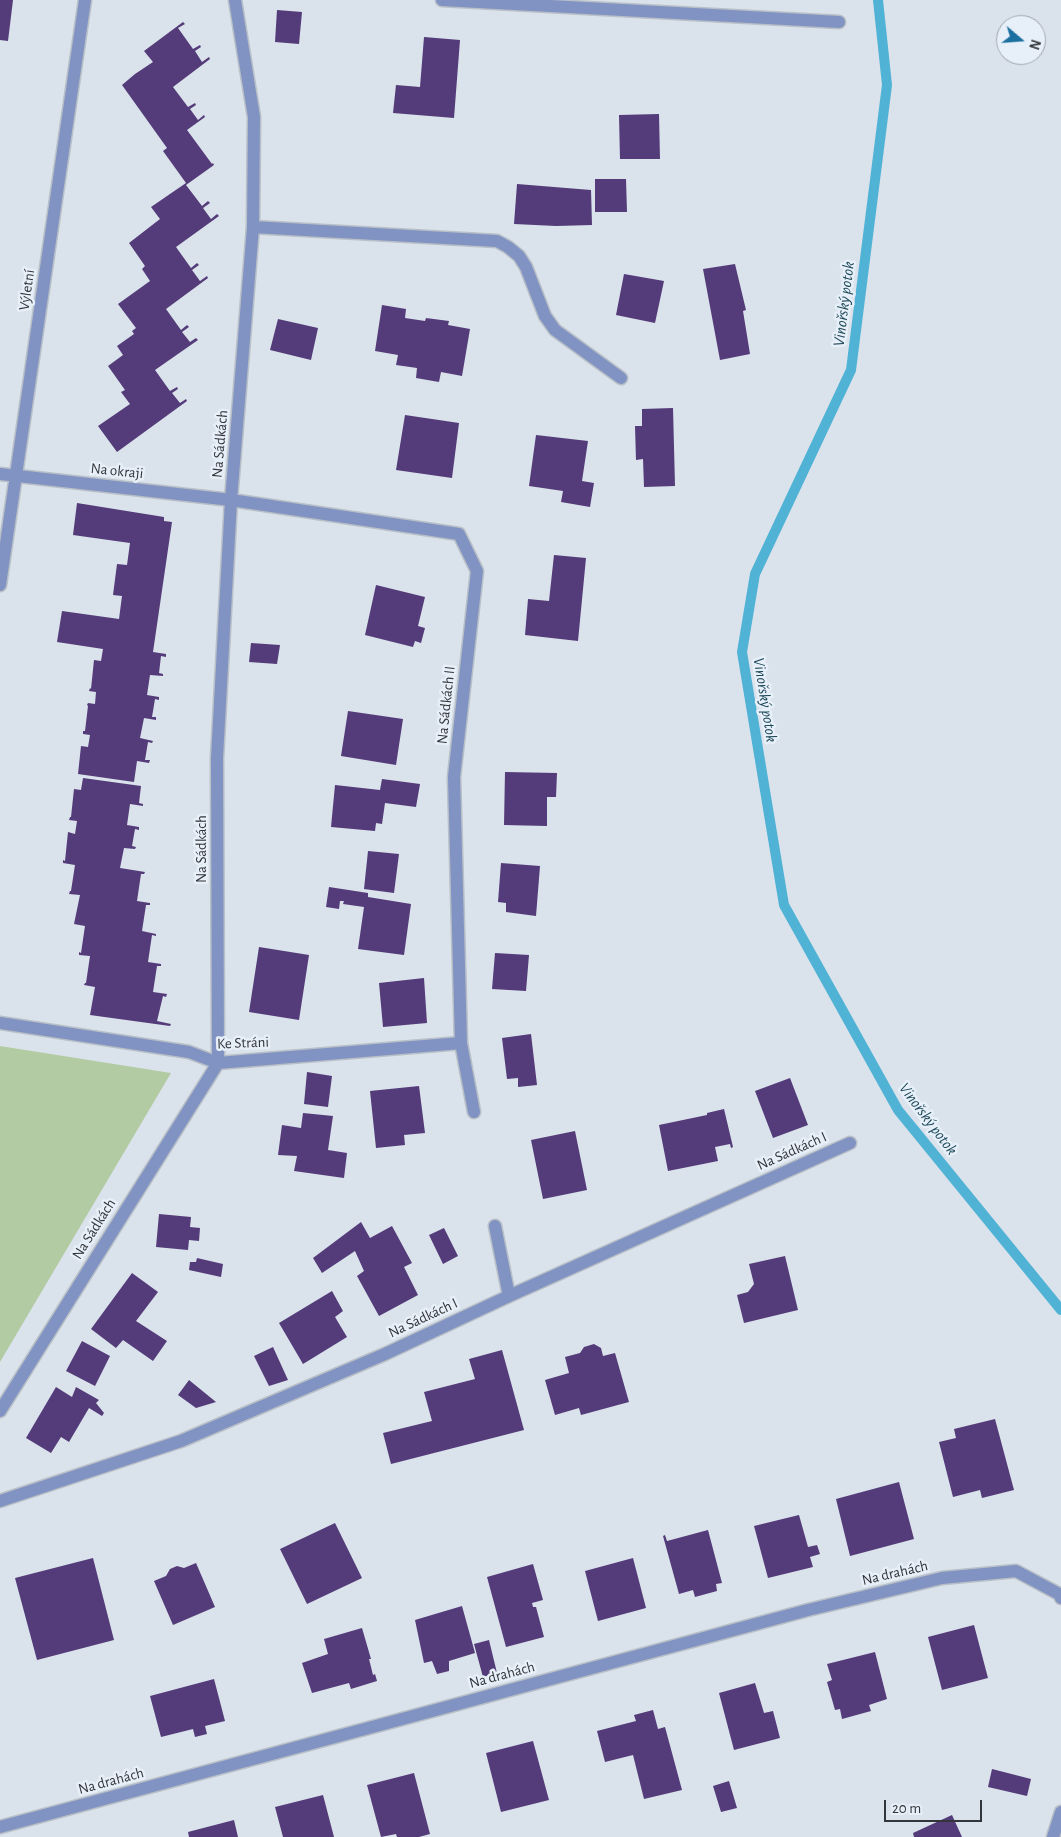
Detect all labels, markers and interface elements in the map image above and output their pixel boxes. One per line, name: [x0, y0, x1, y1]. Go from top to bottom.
north arrow: [996, 15, 1046, 65]
text: N: [1026, 38, 1042, 51]
water label: Vinořský potok: [829, 260, 859, 348]
street label: Výletní: [15, 268, 39, 312]
street label: Na Sádkách: [208, 409, 232, 479]
street label: Na okraji: [90, 459, 144, 483]
water label: Vinořský potok: [749, 656, 781, 744]
street label: Na Sádkách II: [433, 665, 459, 745]
street label: Na Sádkách: [192, 815, 210, 883]
street label: Ke Stráni: [217, 1033, 269, 1053]
water label: Vinořský potok: [895, 1079, 961, 1159]
street label: Na Sádkách I: [754, 1128, 830, 1174]
street label: Na Sádkách: [68, 1195, 120, 1263]
street label: Na Sádkách I: [386, 1294, 460, 1342]
street label: Na drahách: [860, 1557, 930, 1589]
street label: Na drahách: [467, 1658, 537, 1692]
street label: Na drahách: [76, 1764, 146, 1798]
scale bar: [886, 1790, 984, 1822]
text: 20 m: [892, 1801, 921, 1816]

